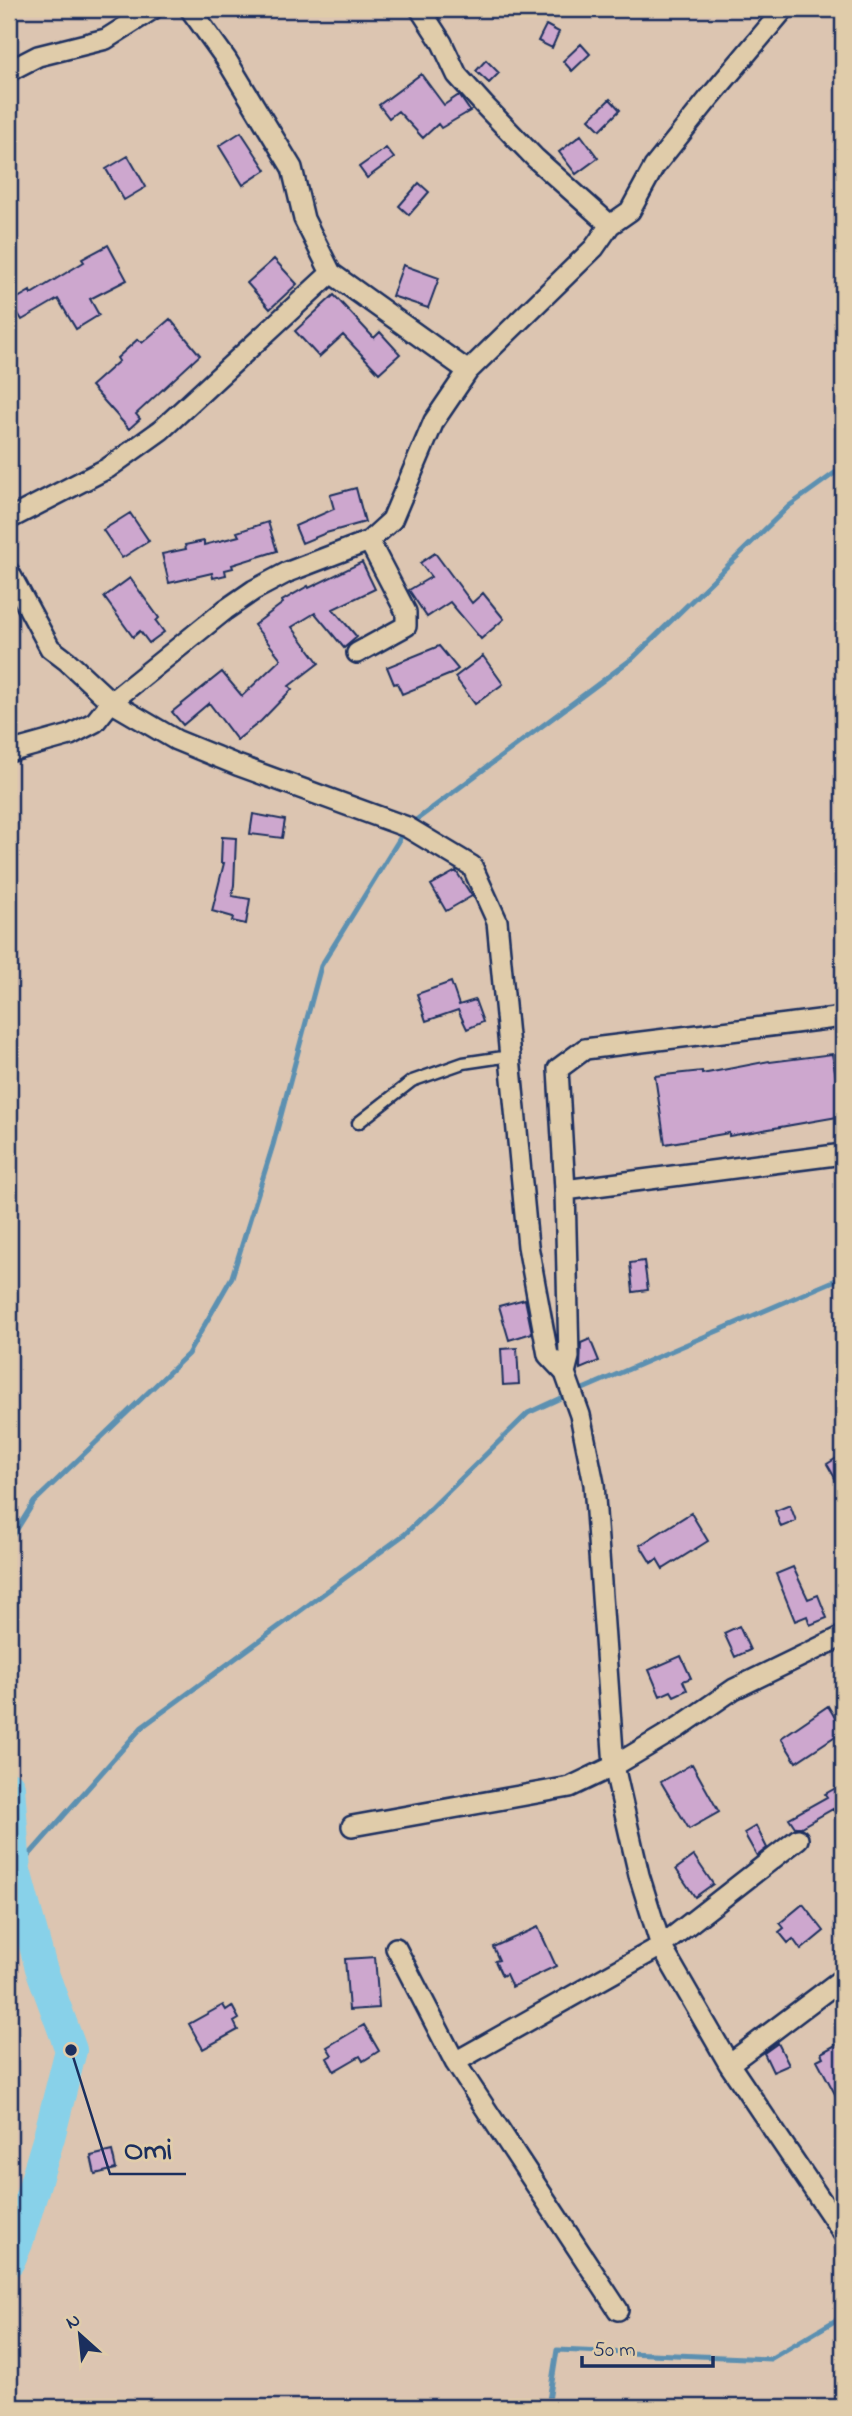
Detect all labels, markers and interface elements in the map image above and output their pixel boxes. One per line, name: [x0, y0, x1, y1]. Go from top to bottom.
callout: Omi: [110, 2123, 186, 2174]
text: Omi: [124, 2130, 172, 2174]
north arrow: [46, 2300, 116, 2370]
text: N: [62, 2307, 85, 2337]
scale bar: [582, 2325, 714, 2369]
text: 50 m: [593, 2336, 636, 2366]

